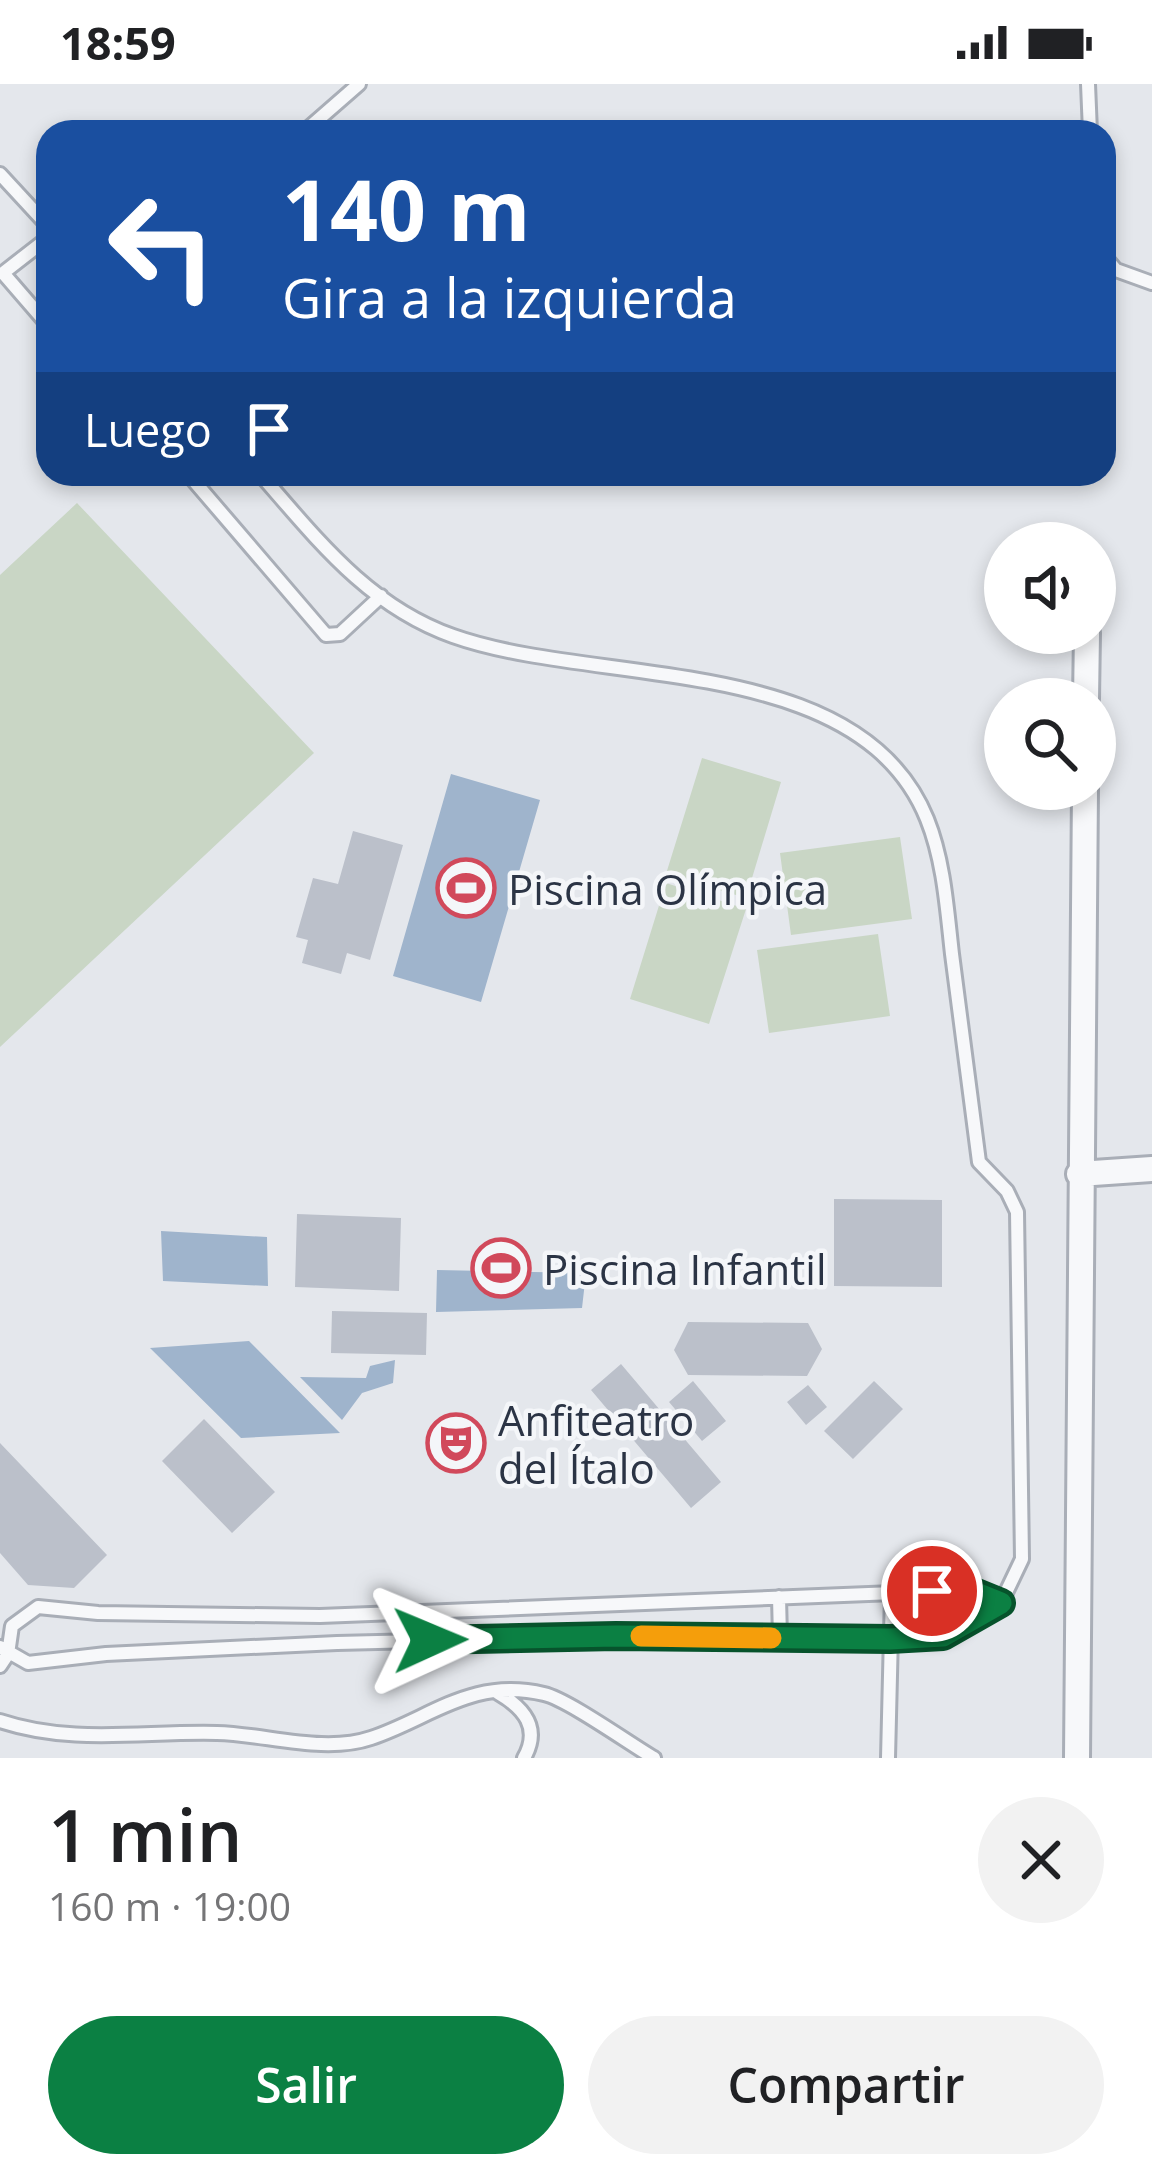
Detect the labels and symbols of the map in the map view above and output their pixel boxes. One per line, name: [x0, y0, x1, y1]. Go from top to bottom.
sports icon: Piscina Olímpica: [435, 857, 497, 919]
place label: Piscina Olímpica: [508, 860, 827, 917]
sports icon: Piscina Infantil: [470, 1237, 532, 1299]
place label: Piscina Infantil: [543, 1240, 827, 1297]
place label: Anfiteatro del Ítalo: [498, 1391, 694, 1496]
theatre icon: Anfiteatro del Ítalo: [425, 1412, 487, 1474]
pin: [881, 1540, 983, 1642]
position arrow: [367, 1577, 493, 1703]

